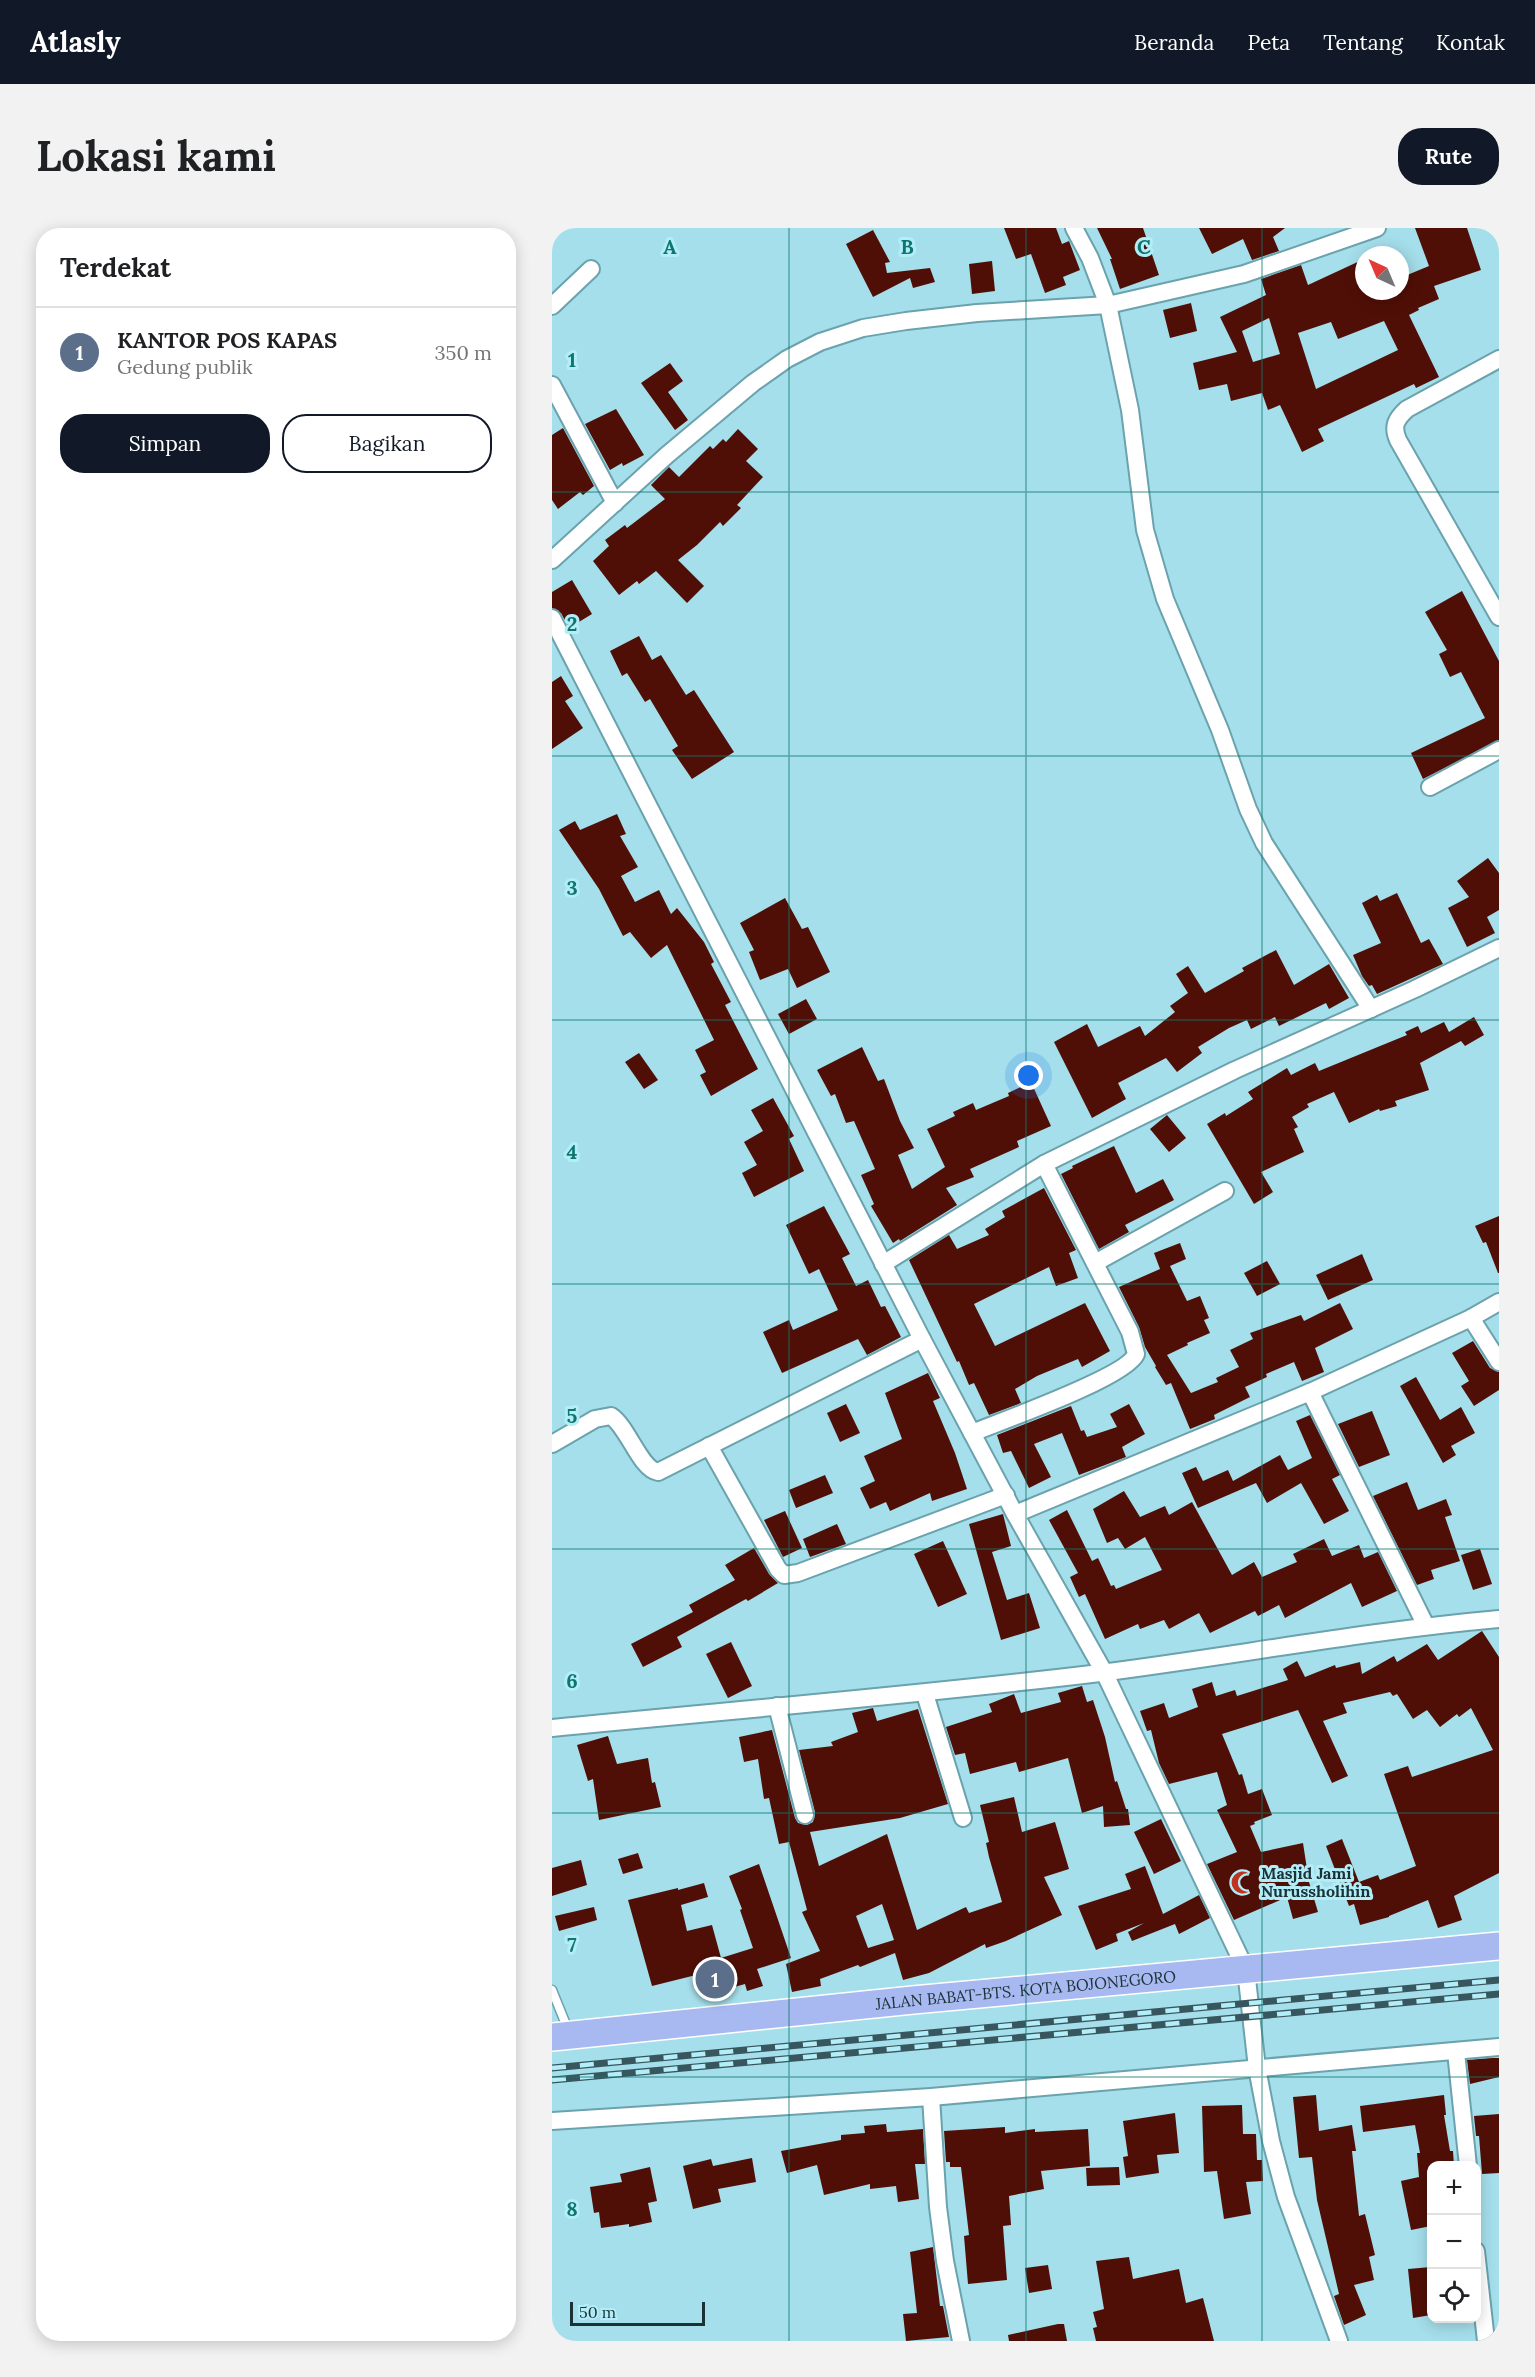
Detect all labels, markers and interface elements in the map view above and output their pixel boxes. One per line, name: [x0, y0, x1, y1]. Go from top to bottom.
text: Atlasly: [30, 24, 121, 60]
text: Beranda: [1134, 29, 1214, 56]
text: Peta: [1247, 29, 1290, 56]
text: Tentang: [1323, 29, 1403, 56]
text: Kontak: [1436, 29, 1505, 56]
button: Rute: [1398, 128, 1499, 185]
text: Lokasi kami: [36, 129, 276, 183]
text: A: [663, 234, 677, 259]
text: B: [900, 234, 914, 259]
text: C: [1137, 234, 1151, 259]
north arrow: [1355, 246, 1409, 300]
text: Terdekat: [60, 251, 171, 284]
text: KANTOR POS KAPAS: [117, 326, 337, 354]
text: 1: [75, 340, 84, 365]
text: 350 m: [434, 340, 492, 365]
text: 1: [568, 347, 576, 372]
text: Gedung publik: [117, 354, 253, 379]
button: Simpan: [60, 414, 270, 473]
button: Bagikan: [282, 414, 492, 473]
text: 2: [567, 611, 577, 636]
text: 3: [566, 875, 578, 900]
your location: [1014, 1061, 1043, 1090]
text: 4: [567, 1139, 578, 1164]
text: 5: [567, 1403, 578, 1428]
text: 6: [566, 1668, 578, 1693]
place label: Masjid Jami Nurussholihin: [1261, 1863, 1371, 1901]
mosque icon: Masjid Jami Nurussholihin: [1230, 1869, 1256, 1895]
text: 7: [567, 1932, 577, 1957]
pin: 1: [696, 1956, 734, 2002]
street label: JALAN BABAT-BTS. KOTA BOJONEGORO: [873, 1966, 1177, 2014]
map controls: [1427, 2161, 1481, 2323]
button: +: [1427, 2161, 1481, 2215]
text: 8: [566, 2196, 578, 2221]
button: −: [1427, 2215, 1481, 2269]
button: locate: [1427, 2269, 1481, 2323]
scale bar: [570, 2299, 705, 2326]
text: 50 m: [579, 2302, 616, 2322]

